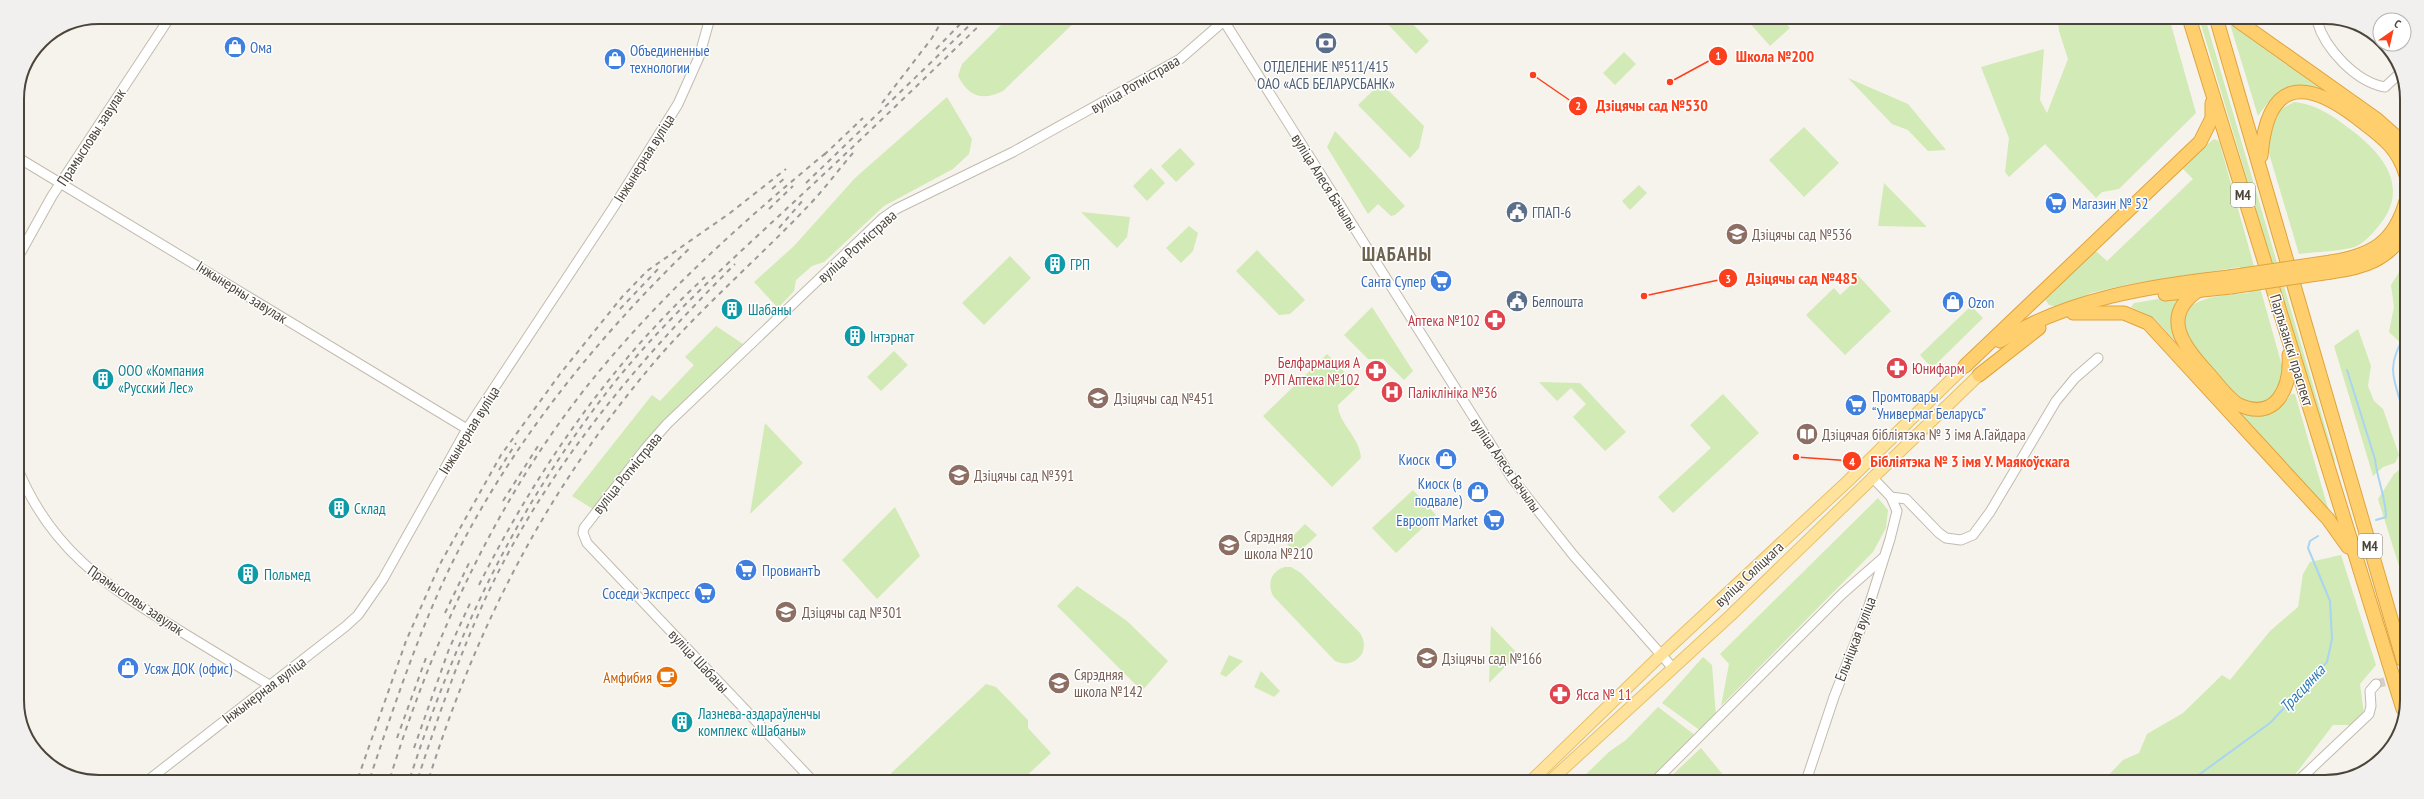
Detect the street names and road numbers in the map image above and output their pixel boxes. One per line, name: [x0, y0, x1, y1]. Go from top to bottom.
street label: вуліца Ротмістрава: [1087, 51, 1183, 117]
street label: Прамысловы завулак: [52, 85, 130, 189]
street label: Інжынерная вуліца: [609, 110, 679, 206]
street label: вуліца Алеся Бачылы: [1288, 130, 1362, 234]
road number: М4: [2231, 183, 2255, 207]
street label: вуліца Ротмістрава: [814, 206, 900, 286]
street label: Інжынерны завулак: [193, 256, 291, 328]
street label: Партызанскі праспект: [2266, 292, 2318, 408]
street label: Інжынерная вуліца: [434, 382, 504, 478]
street label: вуліца Алеся Бачылы: [1466, 414, 1546, 516]
street label: вуліца Ротмістрава: [588, 428, 666, 518]
road number: М4: [2358, 534, 2382, 558]
street label: вуліца Сяліцкага: [1711, 537, 1787, 611]
street label: Прамысловы завулак: [84, 561, 188, 639]
street label: Ельніцкая вуліца: [1830, 594, 1880, 684]
street label: вуліца Шабаны: [665, 625, 733, 697]
street label: Інжынерная вуліца: [218, 652, 310, 728]

